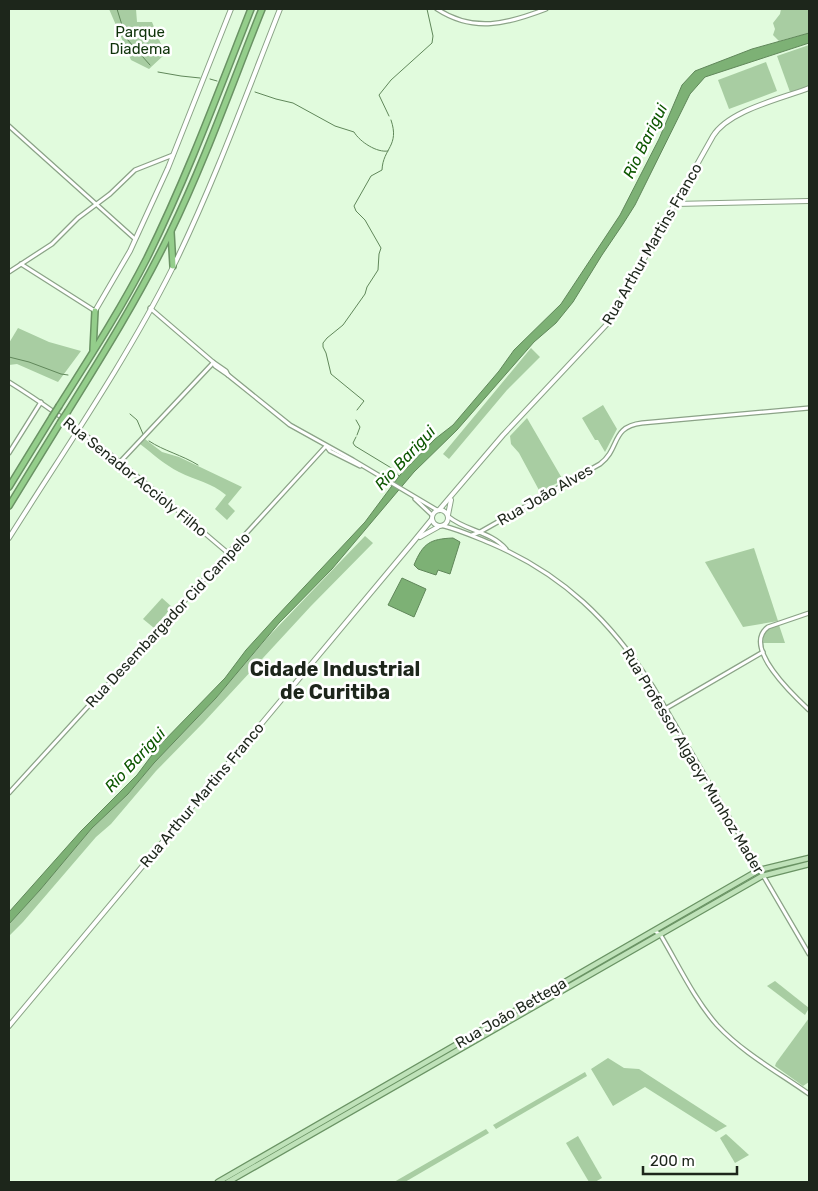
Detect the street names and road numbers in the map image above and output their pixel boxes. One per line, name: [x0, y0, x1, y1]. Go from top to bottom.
street label: Rua Arthur Martins Franco: [598, 160, 706, 328]
street label: Rua Senador Accioly Filho: [59, 413, 211, 541]
street label: Rua João Alves: [494, 460, 596, 530]
street label: Rua Desembargador Cid Campelo: [82, 529, 254, 711]
street label: Rua Professor Algacyr Munhoz Mader: [618, 645, 768, 877]
street label: Rua Arthur Martins Franco: [136, 719, 268, 871]
street label: Rua João Bettega: [452, 974, 570, 1052]

